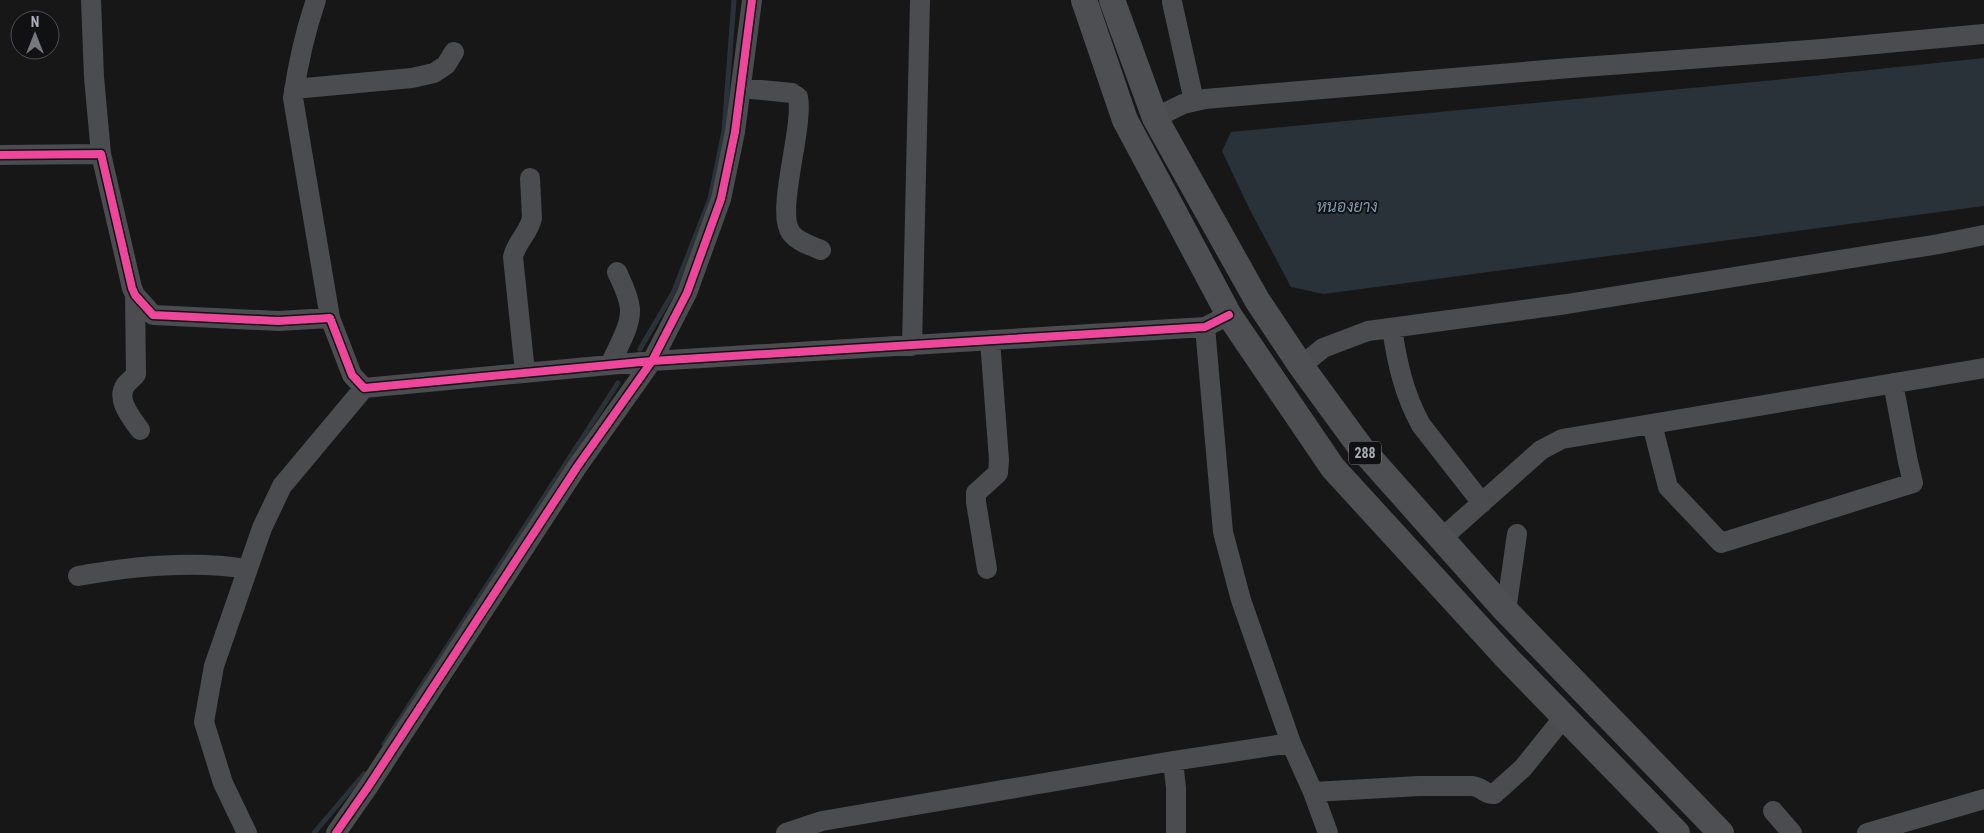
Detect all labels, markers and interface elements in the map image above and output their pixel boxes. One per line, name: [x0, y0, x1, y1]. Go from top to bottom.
north arrow: [10, 10, 60, 60]
text: N: [31, 14, 39, 30]
water label: หนองยาง: [1316, 197, 1378, 216]
road number: 288: [1349, 442, 1381, 464]

